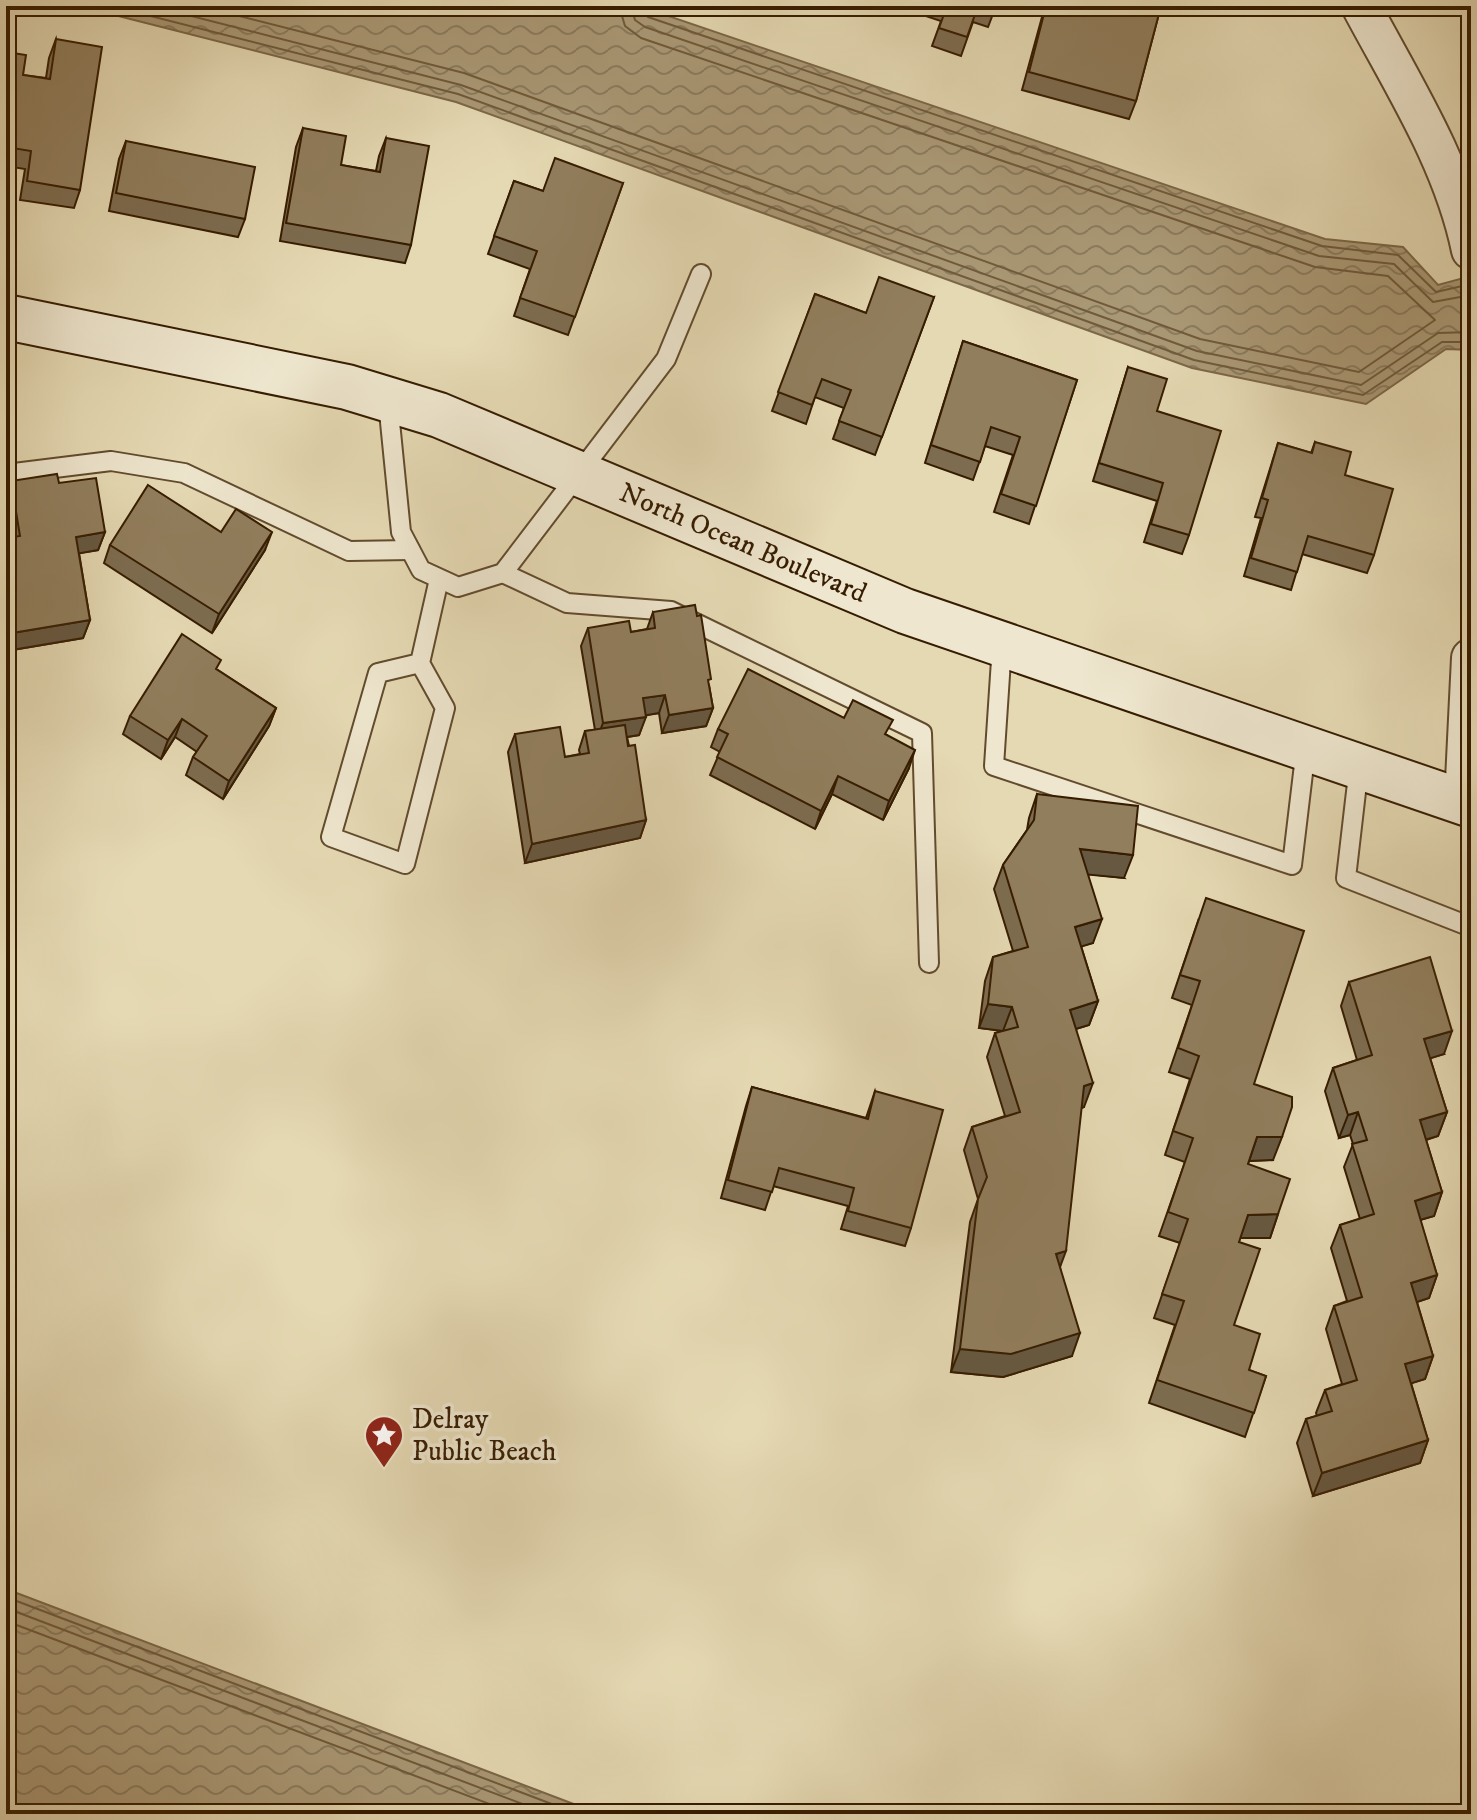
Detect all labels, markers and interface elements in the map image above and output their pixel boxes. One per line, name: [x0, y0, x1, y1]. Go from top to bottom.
street label: North Ocean Boulevard: [614, 475, 872, 611]
place label: Delray Public Beach: [412, 1402, 557, 1469]
place icon: Delray Public Beach: [363, 1414, 405, 1469]

